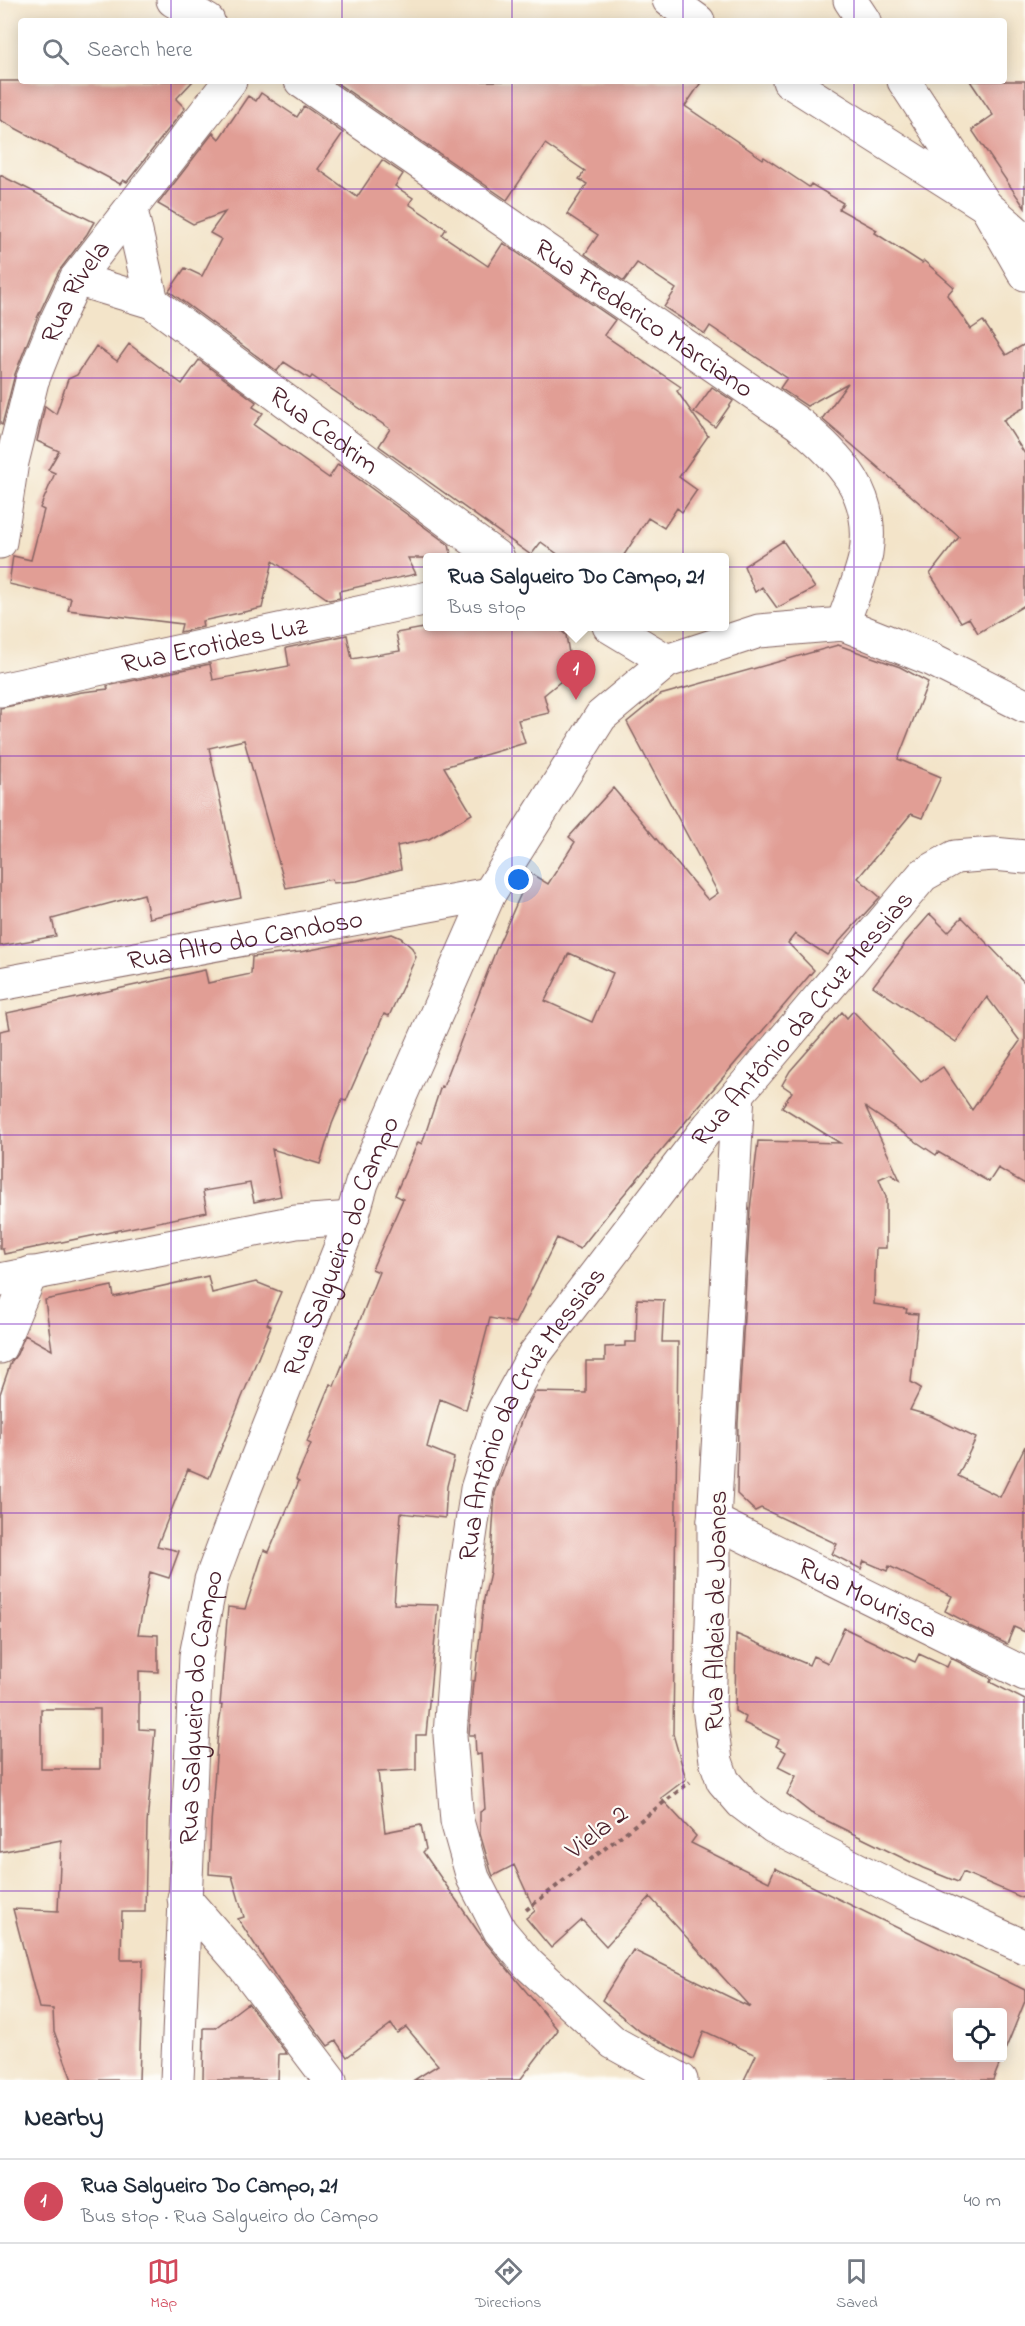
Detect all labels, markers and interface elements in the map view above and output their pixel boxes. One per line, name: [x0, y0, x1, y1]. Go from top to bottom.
search box: [18, 18, 1007, 84]
icon: search: [39, 35, 72, 68]
text: Search here: [87, 35, 192, 67]
street label: Rua Frederico Marciano: [525, 230, 761, 409]
street label: Rua Rivela: [32, 233, 121, 350]
street label: Rua Cedrim: [260, 378, 386, 485]
popup: [423, 553, 729, 631]
text: Rua Salgueiro Do Campo, 21: [448, 562, 704, 594]
text: Bus stop: [448, 594, 526, 623]
street label: Rua Erotides Luz: [118, 607, 312, 685]
pin: 1: [556, 650, 596, 700]
your location: [504, 865, 533, 894]
street label: Rua Antônio da Cruz Messias: [683, 883, 924, 1156]
street label: Rua Alto do Candoso: [125, 901, 366, 982]
street label: Rua Salgueiro do Campo: [274, 1111, 411, 1383]
street label: Rua Antônio da Cruz Messias: [450, 1259, 617, 1564]
street label: Rua Aldeia de Joanes: [696, 1490, 739, 1732]
street label: Rua Mourisca: [791, 1548, 944, 1650]
street label: Rua Salgueiro do Campo: [171, 1564, 235, 1846]
street label: Viela 2: [557, 1796, 637, 1871]
map controls: [953, 2008, 1007, 2062]
button: locate: [953, 2008, 1007, 2062]
text: Nearby: [24, 2100, 103, 2138]
text: Rua Salgueiro Do Campo, 21: [81, 2171, 338, 2203]
text: 1: [40, 2187, 47, 2216]
text: 40 m: [964, 2187, 1001, 2216]
text: Bus stop · Rua Salgueiro do Campo: [81, 2203, 378, 2232]
tab: Map: [147, 2255, 180, 2315]
tab: Directions: [475, 2255, 541, 2315]
tab: Saved: [836, 2255, 878, 2315]

